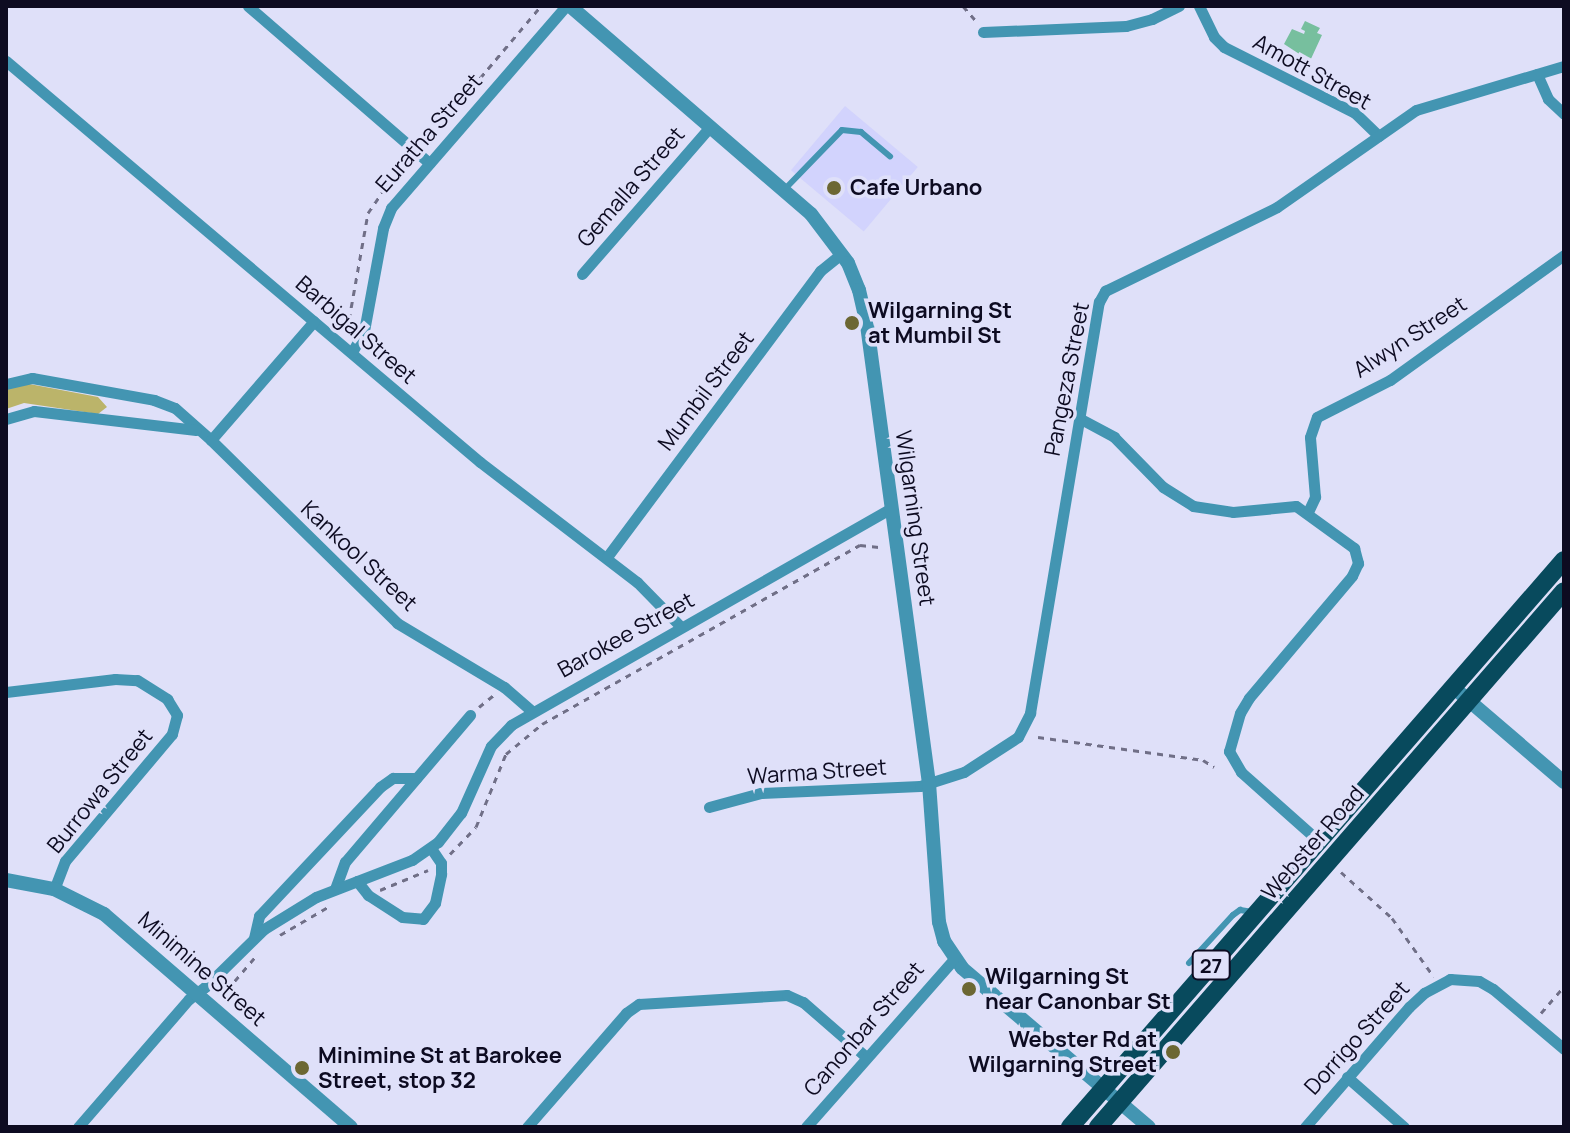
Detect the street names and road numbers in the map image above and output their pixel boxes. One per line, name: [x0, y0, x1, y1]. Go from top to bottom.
street label: Amott Street: [1248, 29, 1376, 115]
street label: Euratha Street: [370, 68, 488, 198]
street label: Gemalla Street: [572, 122, 690, 252]
street label: Barbigal Street: [290, 270, 422, 390]
street label: Alwyn Street: [1348, 291, 1472, 383]
street label: Pangeza Street: [1039, 300, 1095, 458]
street label: Mumbil Street: [653, 326, 759, 456]
street label: Wilgarning Street: [890, 429, 940, 607]
street label: Kankool Street: [295, 495, 423, 617]
street label: Barokee Street: [553, 587, 699, 683]
street label: Burrowa Street: [42, 724, 158, 858]
street label: Warma Street: [746, 754, 888, 790]
street label: Webster Road: [1256, 781, 1370, 905]
street label: Minimine Street: [133, 906, 271, 1032]
road number: 27: [1191, 949, 1231, 981]
street label: Canonbar Street: [799, 956, 929, 1102]
street label: Dorrigo Street: [1299, 976, 1415, 1100]

